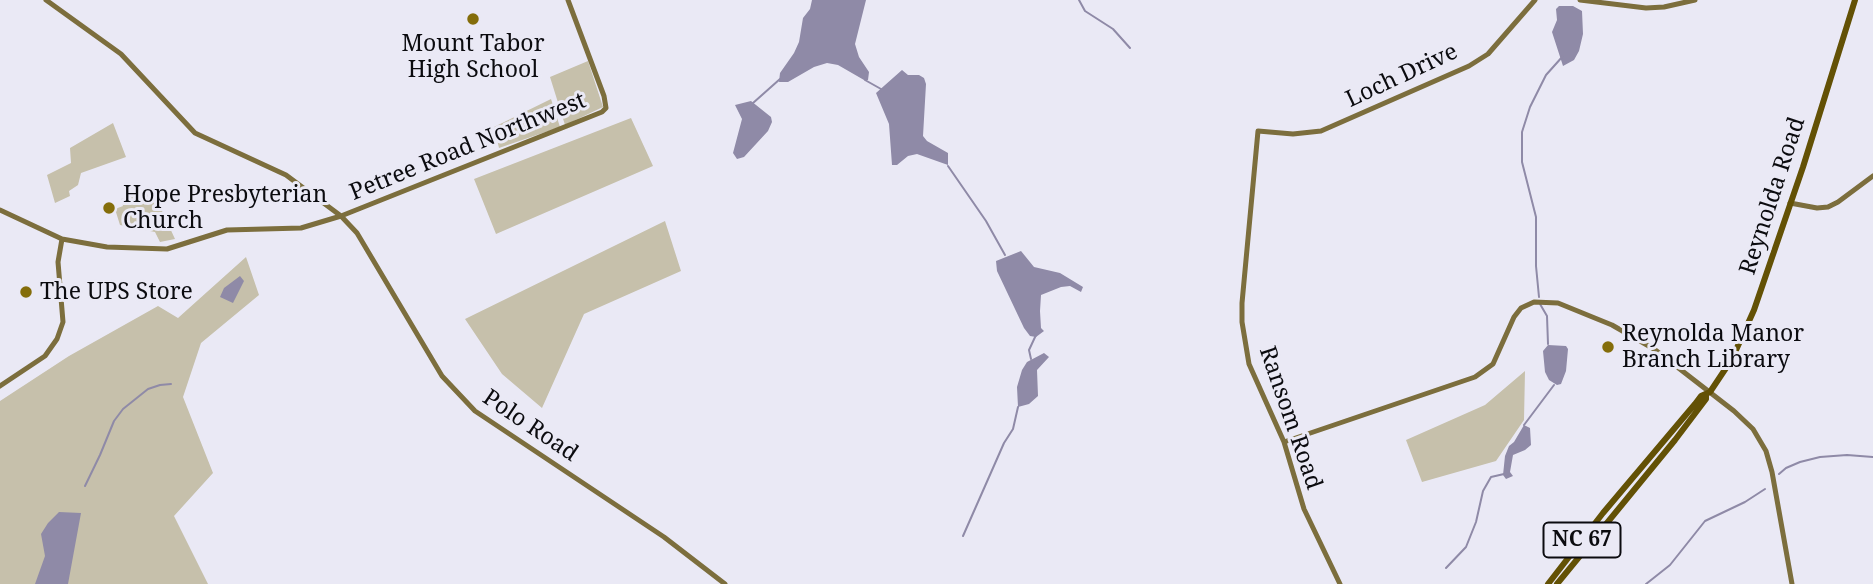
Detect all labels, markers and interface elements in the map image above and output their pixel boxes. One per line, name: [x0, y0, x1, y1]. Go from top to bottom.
marker: Mount Tabor High School: [465, 11, 481, 27]
place label: Mount Tabor High School: [402, 30, 544, 84]
street label: Loch Drive: [1342, 38, 1462, 114]
street label: Petree Road Northwest: [346, 87, 590, 207]
street label: Reynolda Road: [1735, 114, 1811, 278]
place label: Hope Presbyterian Church: [123, 181, 327, 235]
marker: Hope Presbyterian Church: [101, 200, 117, 216]
place label: The UPS Store: [40, 278, 193, 306]
marker: The UPS Store: [18, 284, 34, 300]
place label: Reynolda Manor Branch Library: [1622, 320, 1804, 374]
marker: Reynolda Manor Branch Library: [1600, 339, 1616, 355]
street label: Ransom Road: [1253, 343, 1327, 493]
street label: Polo Road: [477, 384, 583, 468]
road number: NC 67: [1544, 522, 1620, 558]

